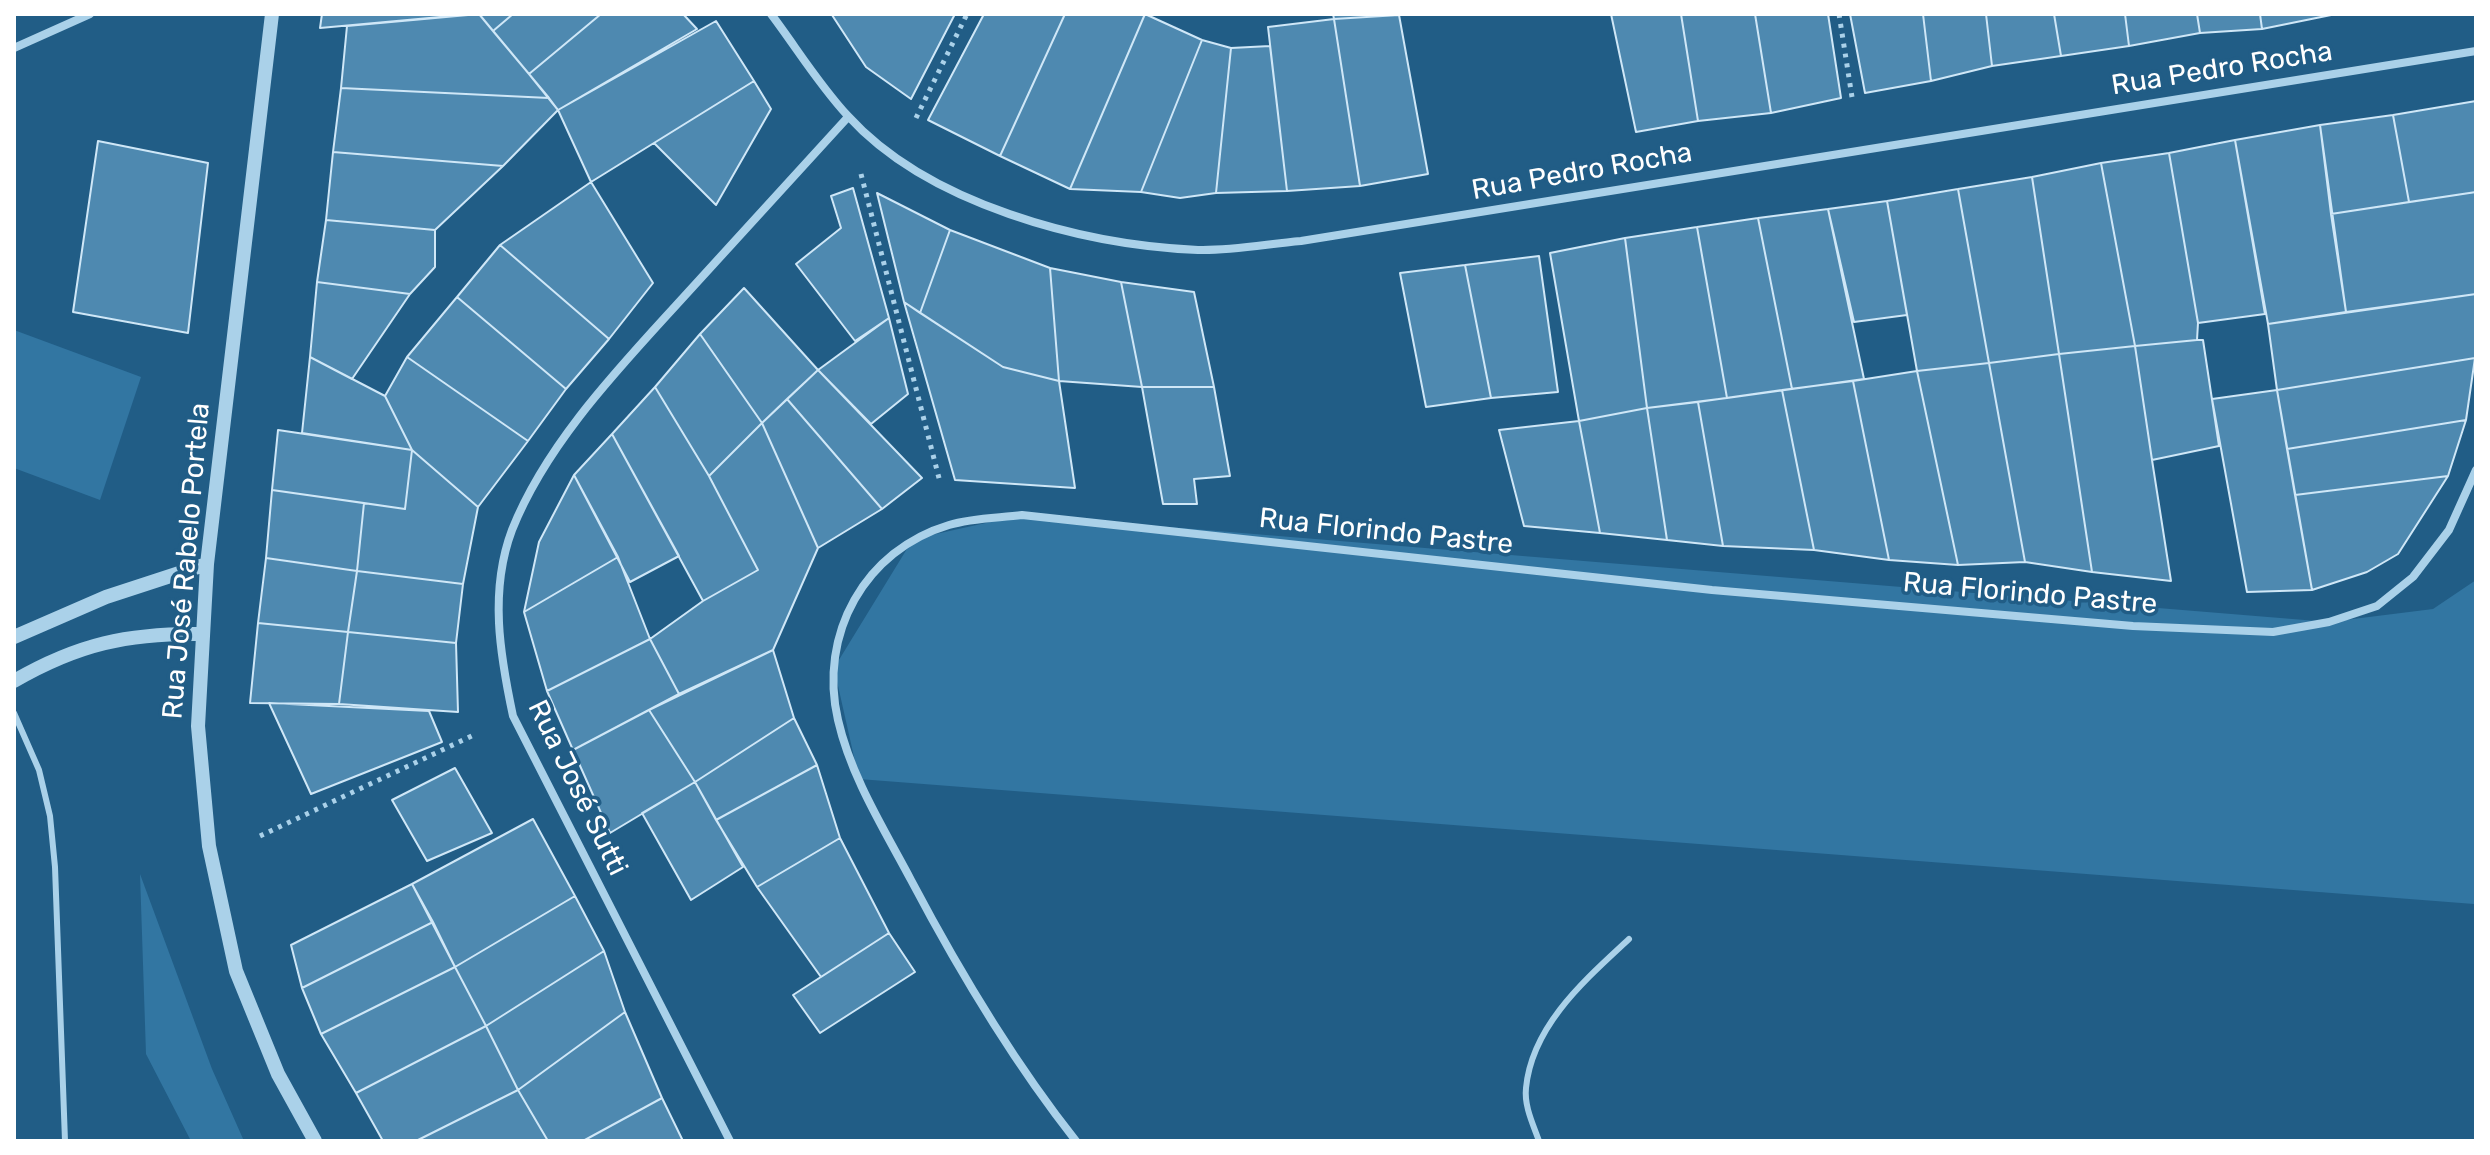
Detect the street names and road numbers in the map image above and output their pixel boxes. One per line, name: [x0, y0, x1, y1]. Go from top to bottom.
street label: Rua Pedro Rocha: [2109, 35, 2335, 103]
street label: Rua Pedro Rocha: [1469, 136, 1695, 208]
street label: Rua José Rabelo Portela: [156, 401, 218, 721]
street label: Rua Florindo Pastre: [1257, 502, 1515, 562]
street label: Rua Florindo Pastre: [1901, 566, 2159, 622]
street label: Rua José Sutti: [520, 695, 634, 881]

